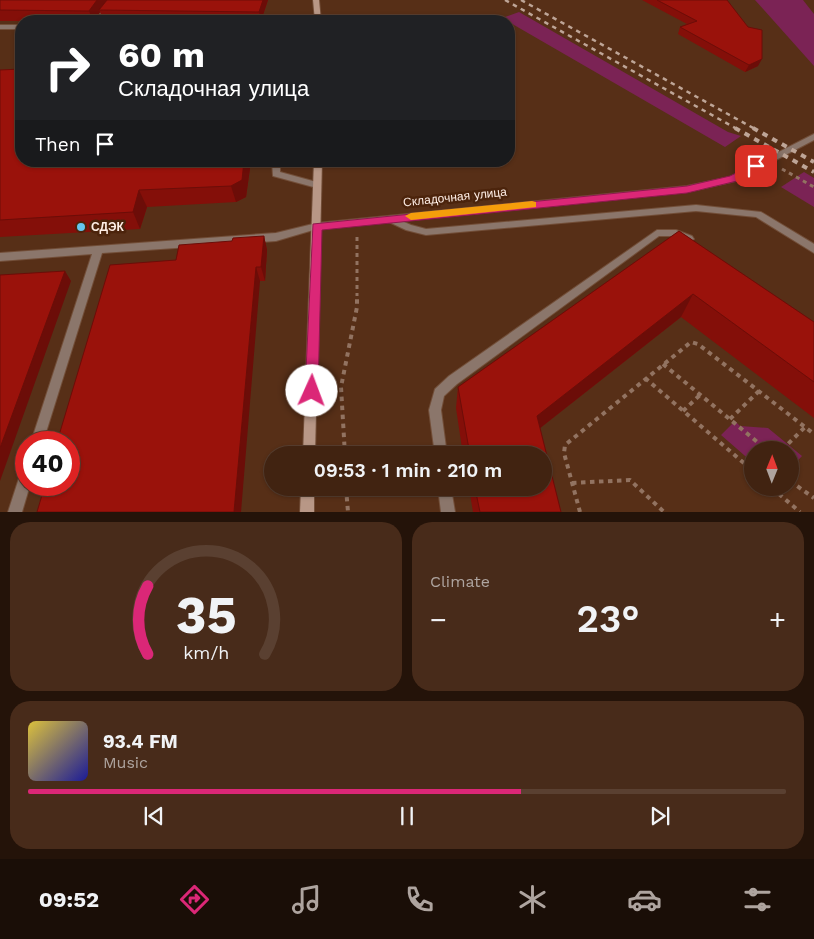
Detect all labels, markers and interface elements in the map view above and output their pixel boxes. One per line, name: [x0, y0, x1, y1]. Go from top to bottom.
text: 60 m: [118, 34, 205, 76]
icon: right: [35, 35, 100, 100]
text: Складочная улица: [118, 76, 309, 101]
icon: arrive: [91, 130, 119, 158]
text: Then: [35, 133, 81, 156]
pin: [735, 145, 777, 187]
icon: arrive: [742, 152, 770, 180]
street label: Складочная улица: [402, 185, 508, 209]
place label: СДЭК: [91, 220, 125, 234]
marker: СДЭК: [75, 221, 87, 233]
position arrow: [285, 364, 337, 416]
speed limit sign: 40: [15, 431, 80, 496]
north arrow: [744, 441, 799, 496]
map controls: [744, 441, 799, 496]
text: 09:53 · 1 min · 210 m: [314, 459, 502, 482]
text: Climate: [430, 572, 490, 591]
text: 35: [175, 585, 237, 646]
text: 23°: [576, 597, 640, 641]
text: −: [430, 603, 447, 636]
text: +: [769, 603, 786, 636]
text: km/h: [183, 642, 229, 663]
text: 93.4 FM: [103, 730, 178, 753]
text: Music: [103, 753, 148, 772]
icon: previous: [140, 802, 168, 830]
icon: pause: [393, 802, 421, 830]
icon: next: [646, 802, 674, 830]
icon: directions: [177, 882, 212, 917]
icon: music: [289, 882, 324, 917]
icon: phone: [402, 882, 437, 917]
icon: climate: [515, 882, 550, 917]
icon: car: [627, 882, 662, 917]
icon: filters: [740, 882, 775, 917]
text: 09:52: [39, 887, 99, 912]

